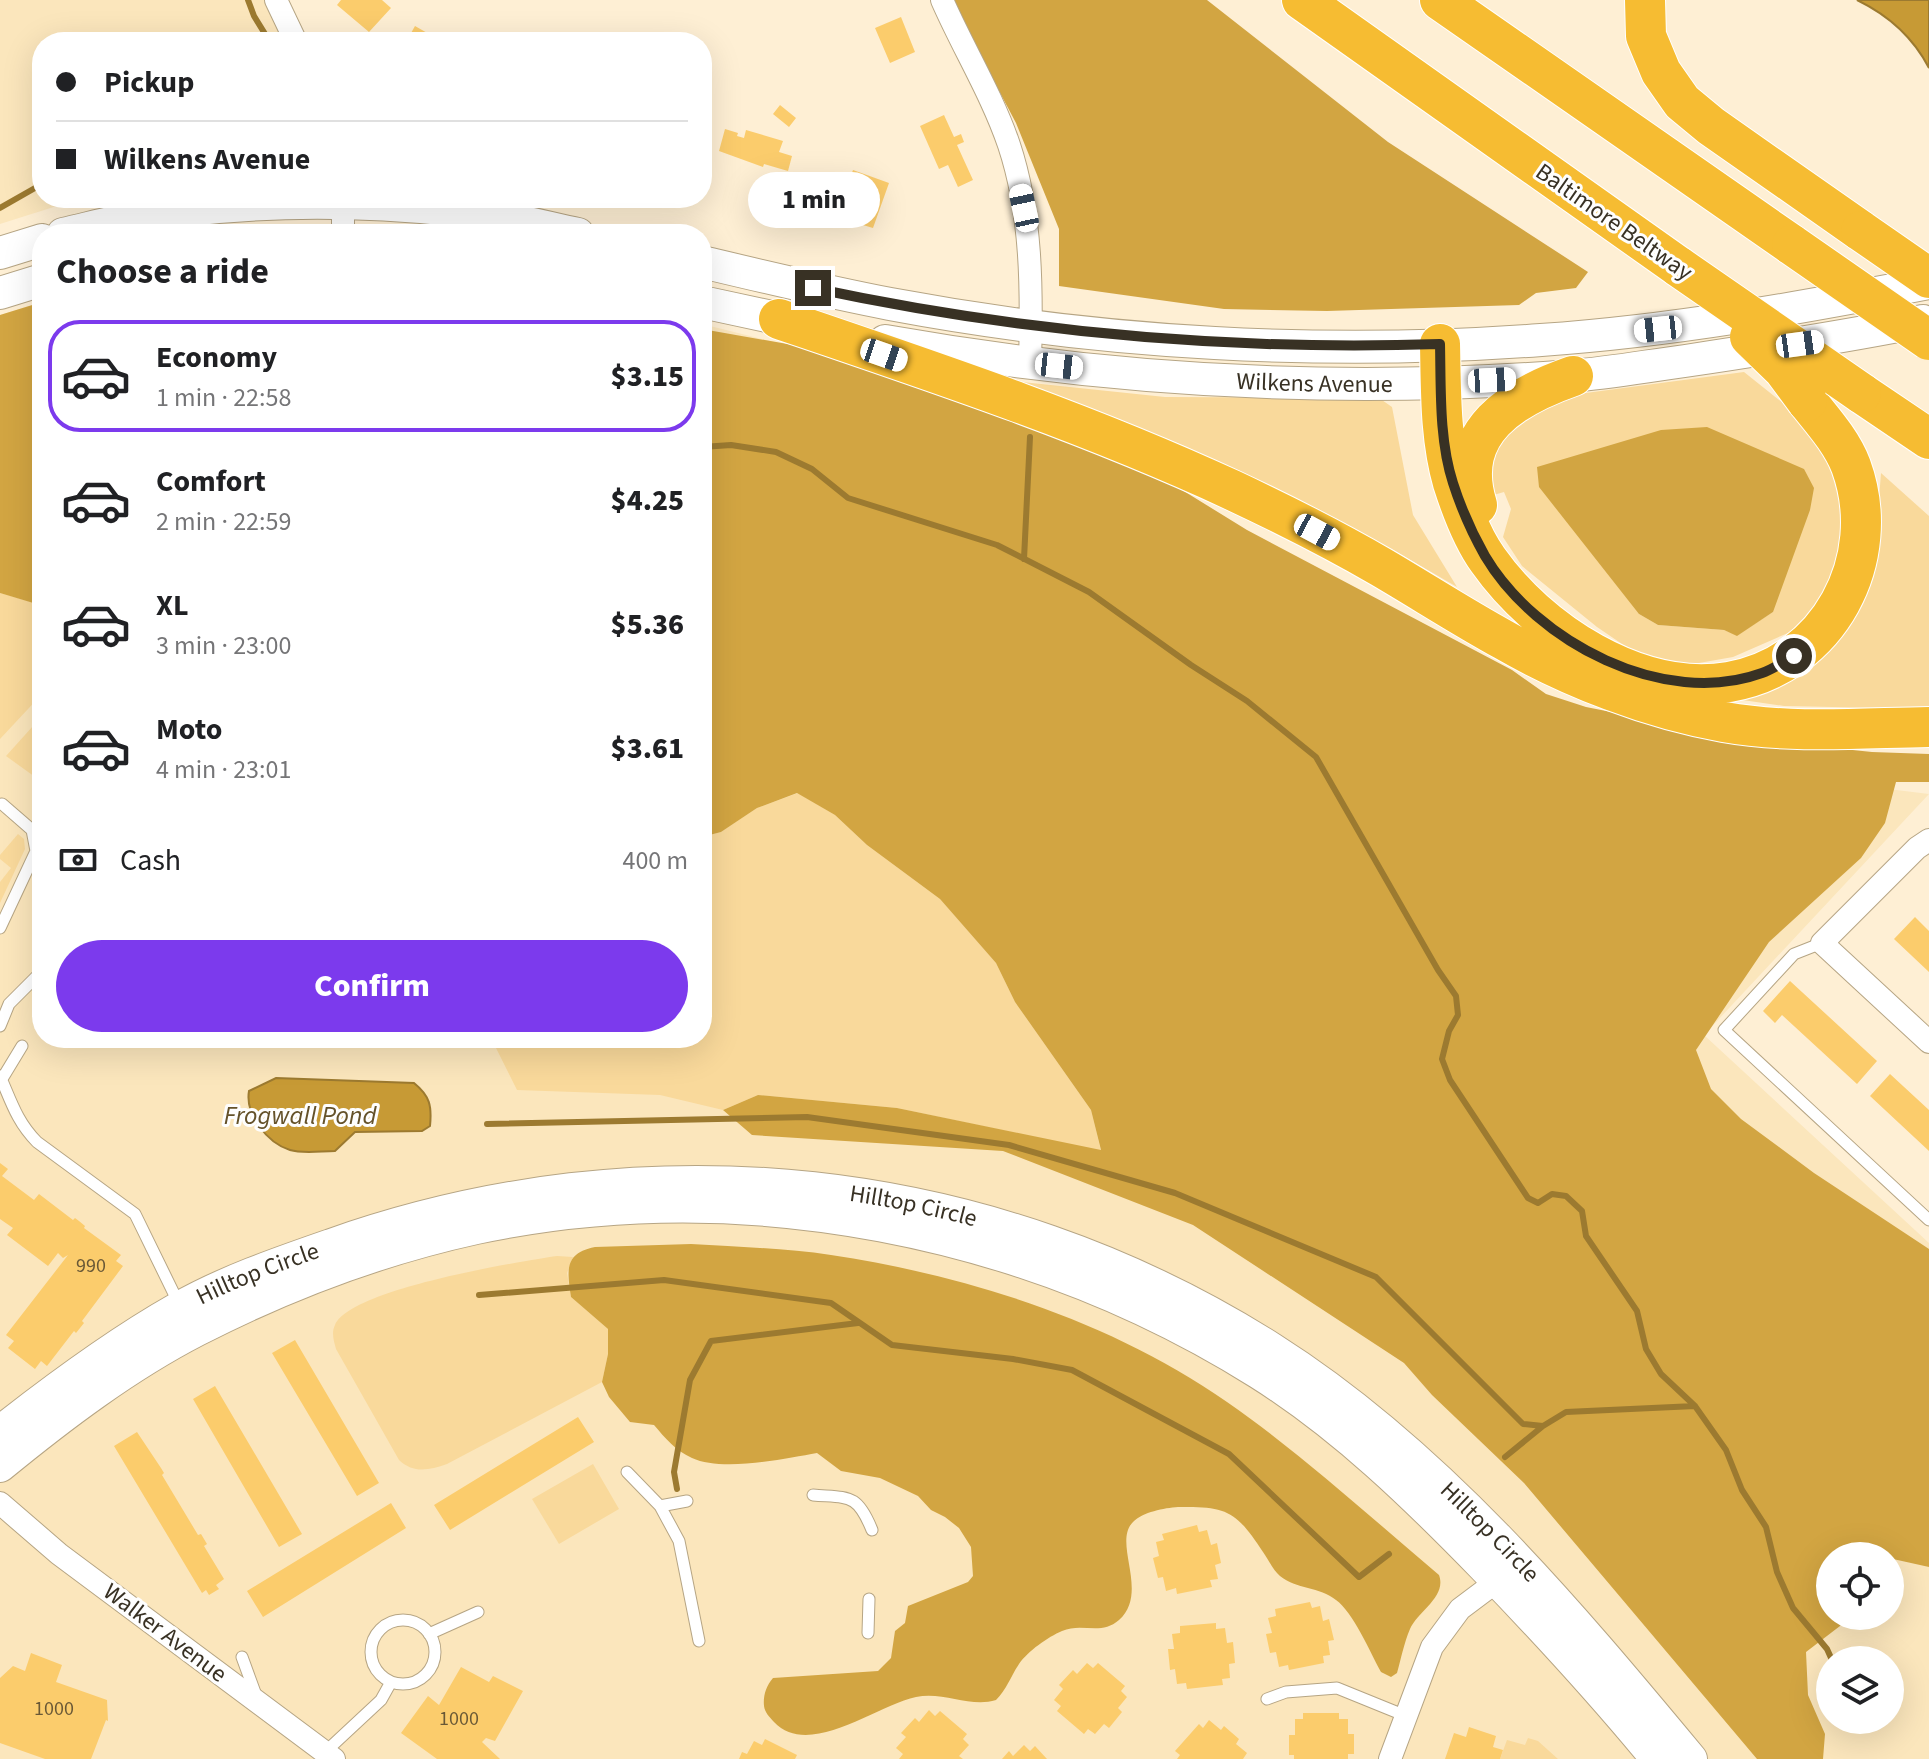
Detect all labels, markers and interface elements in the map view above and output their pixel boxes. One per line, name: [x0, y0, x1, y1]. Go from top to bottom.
text: Pickup: [104, 61, 194, 104]
text: Wilkens Avenue: [104, 138, 310, 181]
street label: Baltimore Beltway: [1528, 155, 1700, 289]
callout: 1 min: [747, 172, 879, 228]
text: 1 min: [782, 181, 846, 218]
car: [1007, 182, 1041, 234]
text: Choose a ride: [56, 246, 269, 297]
route end: [795, 270, 831, 306]
car: [1633, 315, 1683, 343]
car: [1775, 329, 1825, 359]
text: Economy: [156, 336, 277, 379]
car: [857, 336, 911, 374]
icon: car: [60, 340, 132, 412]
car: [1034, 352, 1084, 380]
text: $3.15: [611, 355, 684, 398]
street label: Wilkens Avenue: [1236, 363, 1393, 401]
car: [1467, 367, 1517, 393]
text: 1 min · 22:58: [156, 379, 291, 416]
text: Comfort: [156, 460, 266, 503]
icon: car: [60, 464, 132, 536]
text: $4.25: [611, 479, 684, 522]
text: 2 min · 22:59: [156, 503, 291, 540]
car: [1290, 510, 1344, 554]
text: XL: [156, 584, 189, 627]
icon: car: [60, 588, 132, 660]
text: $5.36: [611, 603, 684, 646]
text: 3 min · 23:00: [156, 627, 291, 664]
route start: [1776, 638, 1812, 674]
text: Moto: [156, 708, 222, 751]
icon: car: [60, 712, 132, 784]
text: $3.61: [611, 727, 684, 770]
text: 4 min · 23:01: [156, 751, 291, 788]
icon: cash: [56, 838, 100, 882]
text: Cash: [120, 839, 181, 882]
text: 400 m: [622, 842, 688, 879]
button: Confirm: [56, 940, 688, 1032]
water label: Frogwall Pond: [224, 1097, 377, 1134]
street label: Hilltop Circle: [847, 1175, 981, 1236]
street label: Hilltop Circle: [190, 1233, 324, 1314]
house number: 990: [76, 1252, 106, 1280]
street label: Hilltop Circle: [1432, 1473, 1548, 1590]
map controls: [1816, 1542, 1904, 1734]
button: locate: [1816, 1542, 1904, 1630]
street label: Walker Avenue: [96, 1575, 234, 1691]
button: layers: [1816, 1646, 1904, 1734]
house number: 1000: [34, 1695, 74, 1723]
house number: 1000: [439, 1705, 479, 1733]

